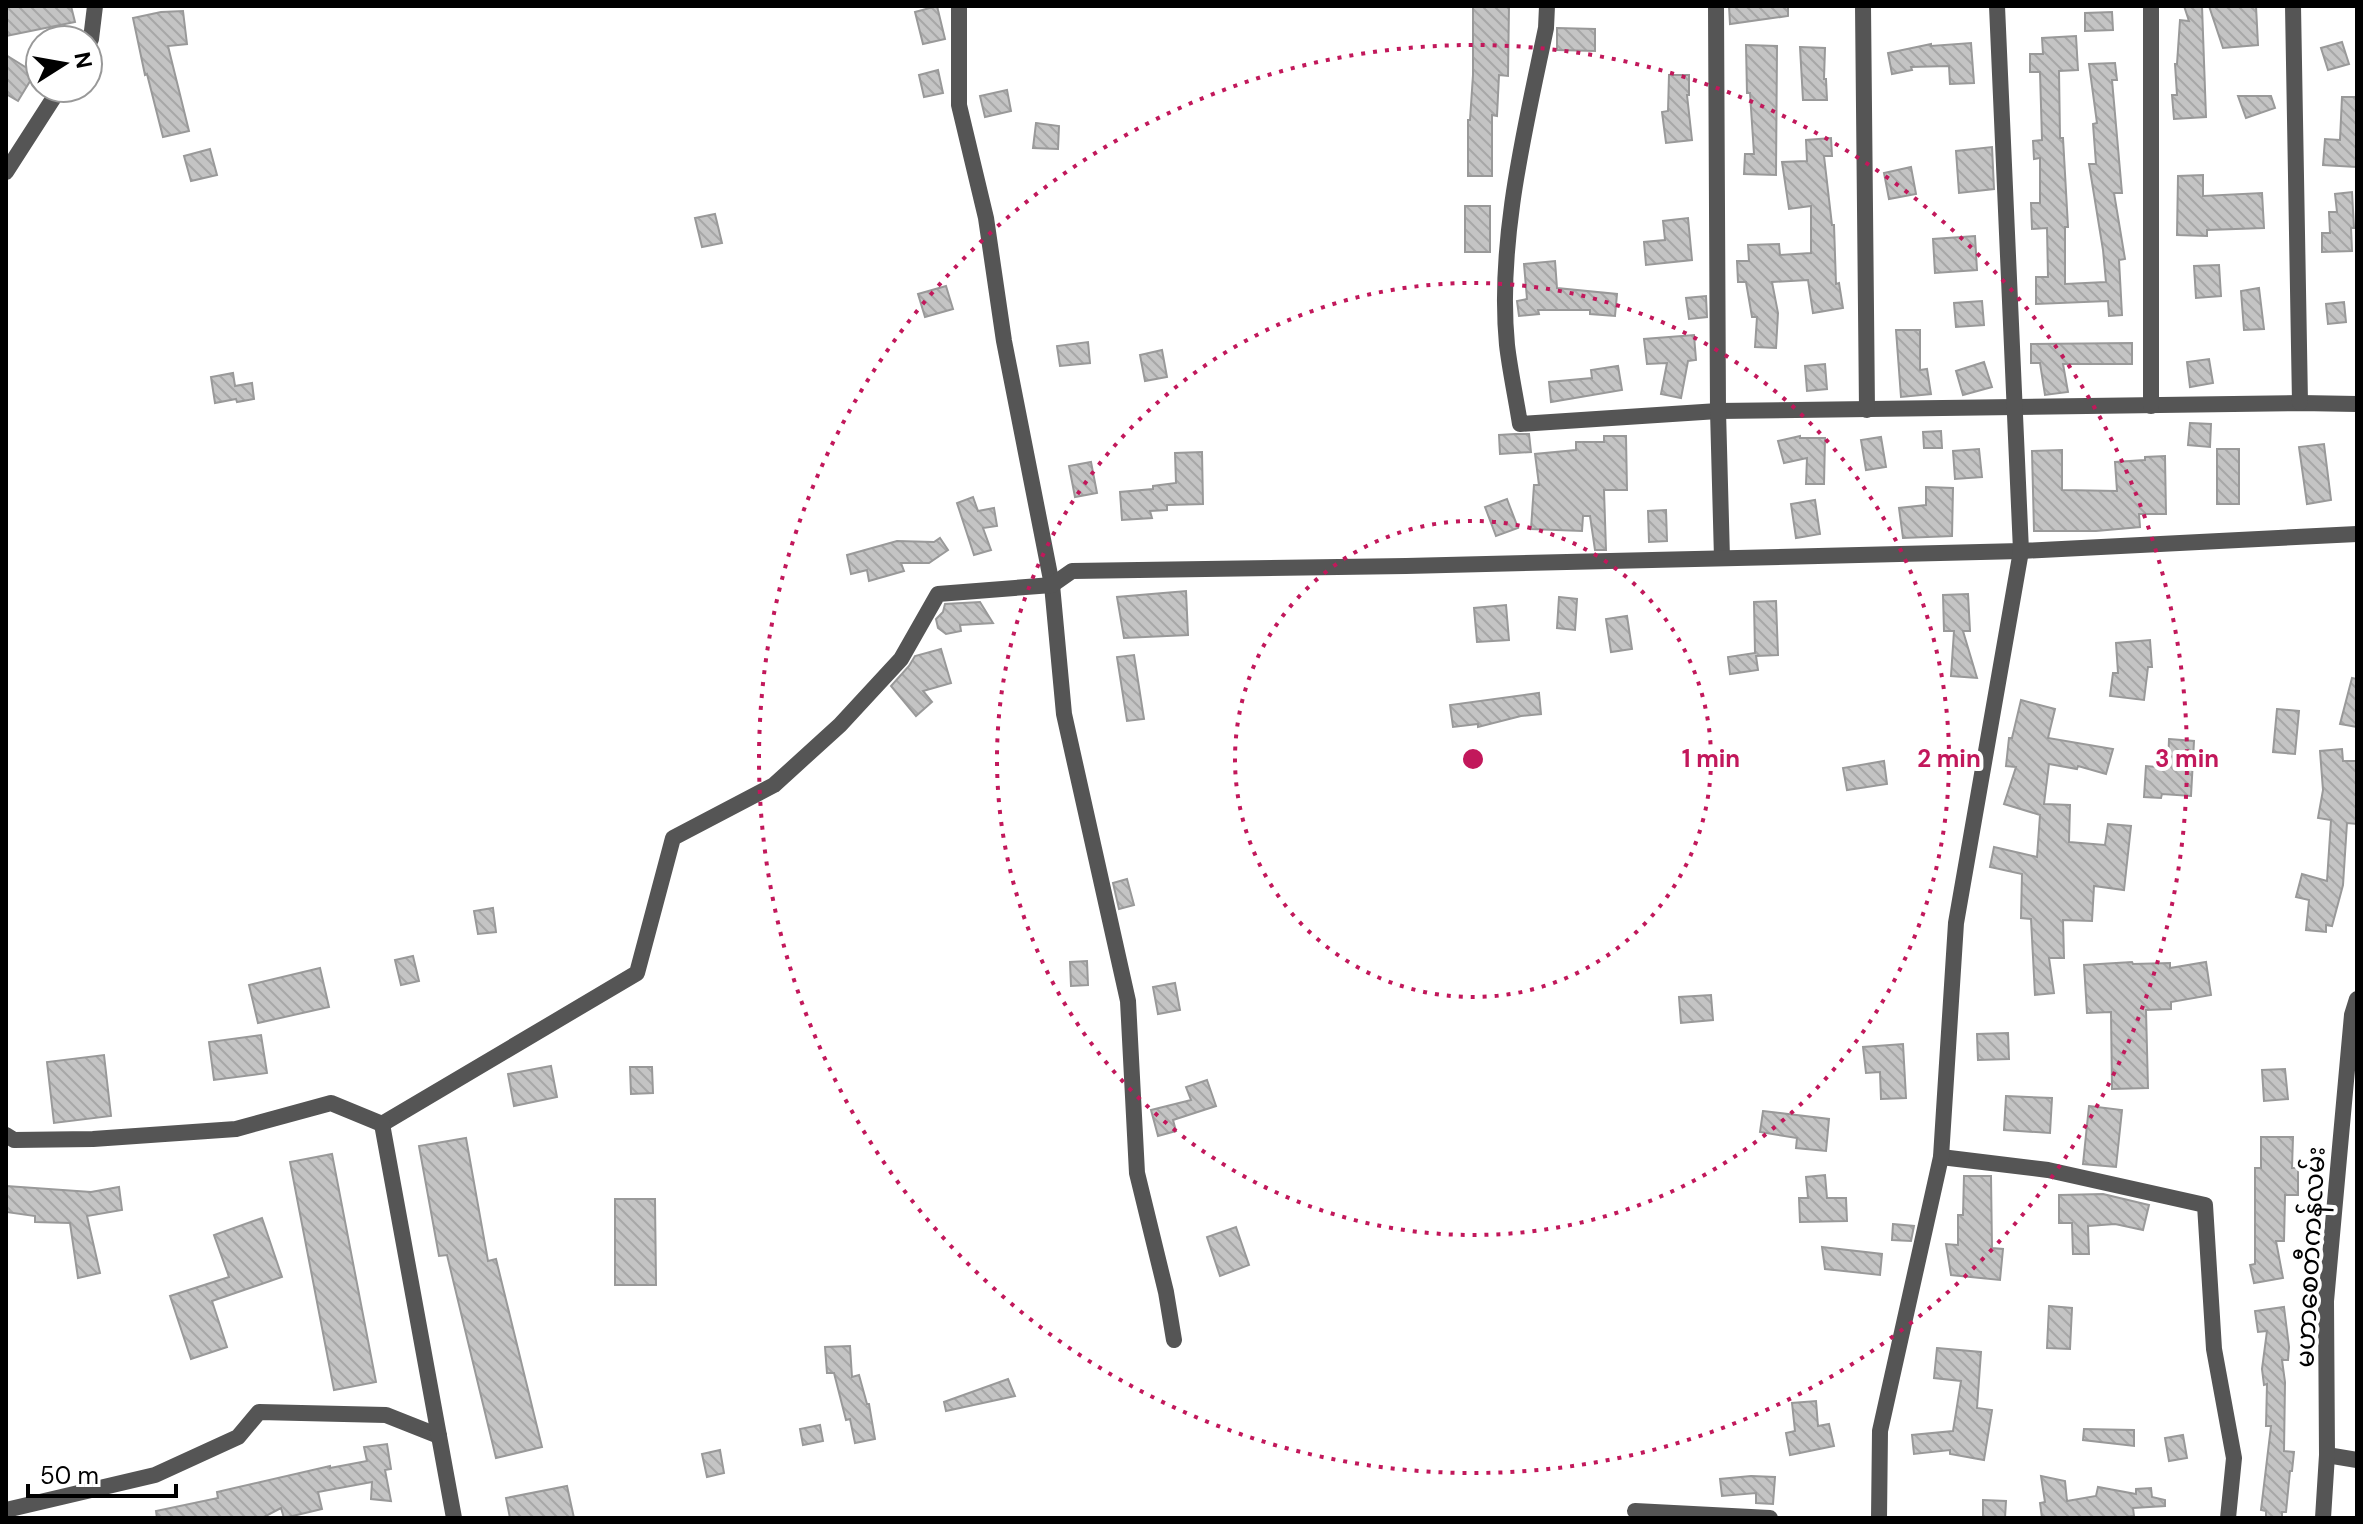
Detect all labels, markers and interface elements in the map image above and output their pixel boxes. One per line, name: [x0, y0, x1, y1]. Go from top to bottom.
north arrow: [24, 24, 104, 104]
text: N: [67, 50, 99, 71]
text: 1 min: [1682, 743, 1740, 774]
text: 2 min: [1917, 743, 1981, 774]
text: 3 min: [2155, 743, 2219, 774]
centre of rings: [1459, 745, 1487, 773]
street label: မဟာစေတီကန်လမ်း: [2287, 1146, 2337, 1369]
scale bar: [28, 1448, 176, 1498]
text: 50 m: [40, 1460, 99, 1491]

